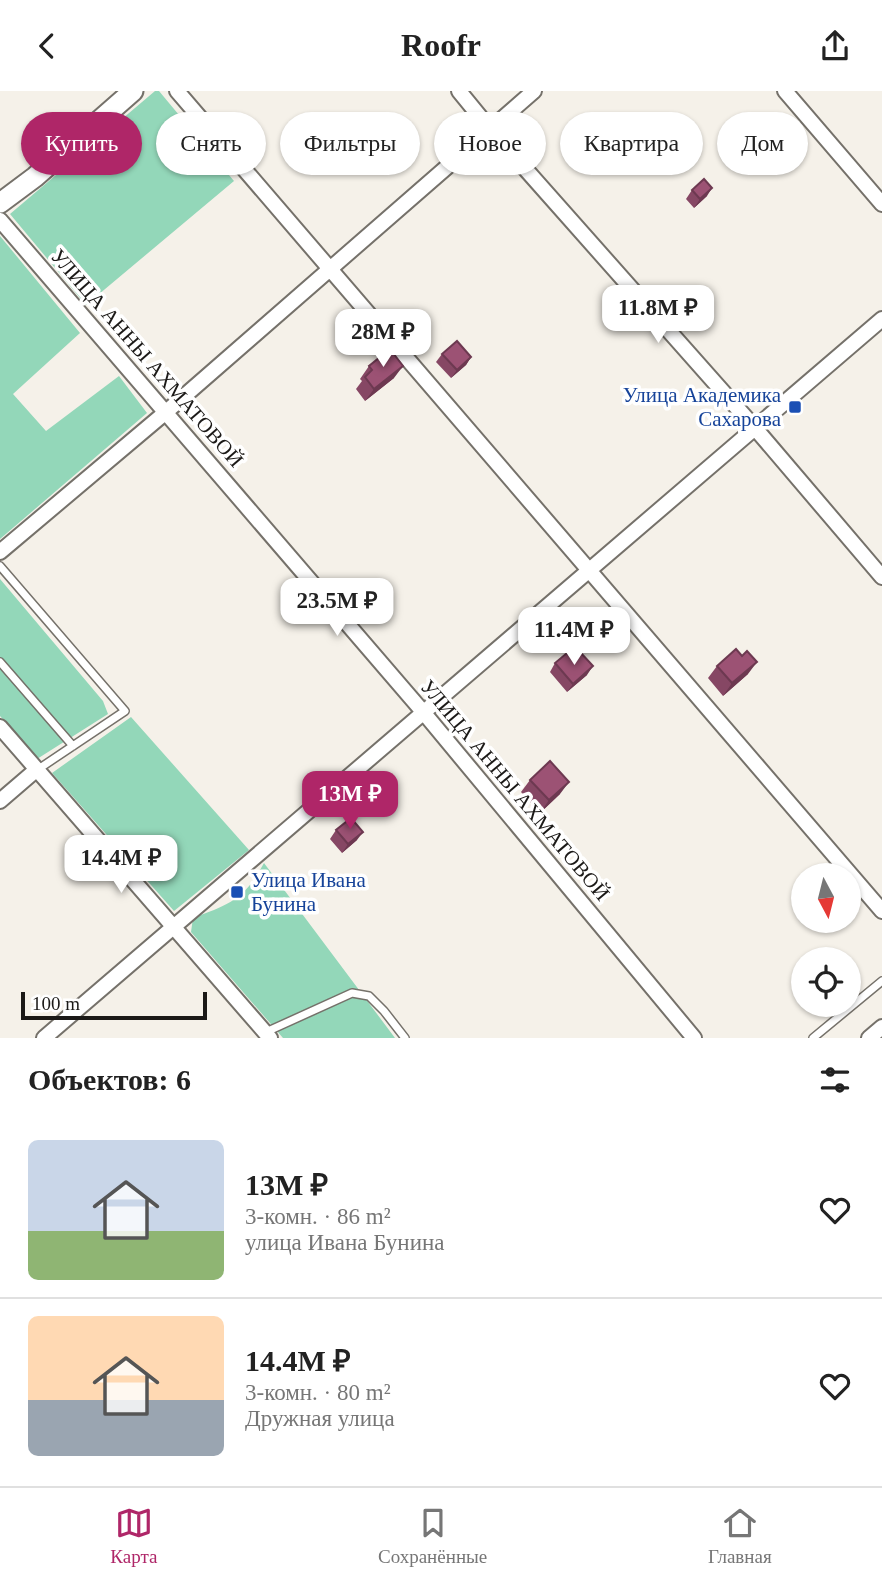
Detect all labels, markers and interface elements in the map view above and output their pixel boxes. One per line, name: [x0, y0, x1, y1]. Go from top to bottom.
icon: back: [28, 27, 66, 65]
text: Roofr: [401, 27, 481, 63]
icon: share: [816, 27, 854, 65]
chip: Купить: [21, 112, 142, 175]
chip: Снять: [156, 112, 266, 175]
chip: Фильтры: [280, 112, 420, 175]
chip: Новое: [434, 112, 546, 175]
chip: Квартира: [560, 112, 703, 175]
chip: Дом: [717, 112, 808, 175]
street label: УЛИЦА АННЫ АХМАТОВОЙ: [46, 244, 248, 472]
pin: 11.8M ₽: [593, 285, 723, 345]
text: 11.8M ₽: [618, 295, 698, 320]
pin: 28M ₽: [334, 309, 432, 369]
text: 28M ₽: [351, 319, 415, 344]
place label: Улица Академика Сахарова: [623, 383, 782, 431]
marker: Улица Академика Сахарова: [787, 399, 803, 415]
pin: 23.5M ₽: [272, 579, 402, 638]
text: 23.5M ₽: [296, 588, 378, 613]
pin: 11.4M ₽: [509, 607, 639, 667]
text: 11.4M ₽: [534, 617, 614, 642]
street label: УЛИЦА АННЫ АХМАТОВОЙ: [416, 675, 614, 905]
pin: 13M ₽: [301, 771, 399, 831]
text: 13M ₽: [318, 781, 382, 806]
pin: 14.4M ₽: [56, 835, 186, 895]
text: 14.4M ₽: [80, 845, 162, 870]
north arrow: [791, 863, 861, 933]
map controls: [791, 863, 861, 1017]
place label: Улица Ивана Бунина: [251, 868, 366, 916]
marker: Улица Ивана Бунина: [229, 884, 245, 900]
button: locate: [791, 947, 861, 1017]
scale bar: [21, 989, 206, 1021]
text: 100 m: [32, 993, 80, 1014]
icon: filters: [816, 1061, 854, 1099]
text: Объектов: 6: [28, 1063, 191, 1096]
icon: home: [84, 1168, 168, 1252]
text: 13M ₽: [245, 1168, 328, 1201]
icon: heart: [816, 1191, 854, 1229]
text: 3-комн. · 86 m²: [245, 1204, 391, 1229]
text: улица Ивана Бунина: [245, 1230, 444, 1255]
icon: home: [84, 1344, 168, 1428]
text: 14.4M ₽: [245, 1344, 351, 1377]
icon: heart: [816, 1367, 854, 1405]
text: 3-комн. · 80 m²: [245, 1380, 391, 1405]
text: Дружная улица: [245, 1406, 395, 1431]
tab: Карта: [110, 1504, 157, 1568]
tab: Сохранённые: [378, 1504, 487, 1568]
tab: Главная: [708, 1504, 772, 1568]

